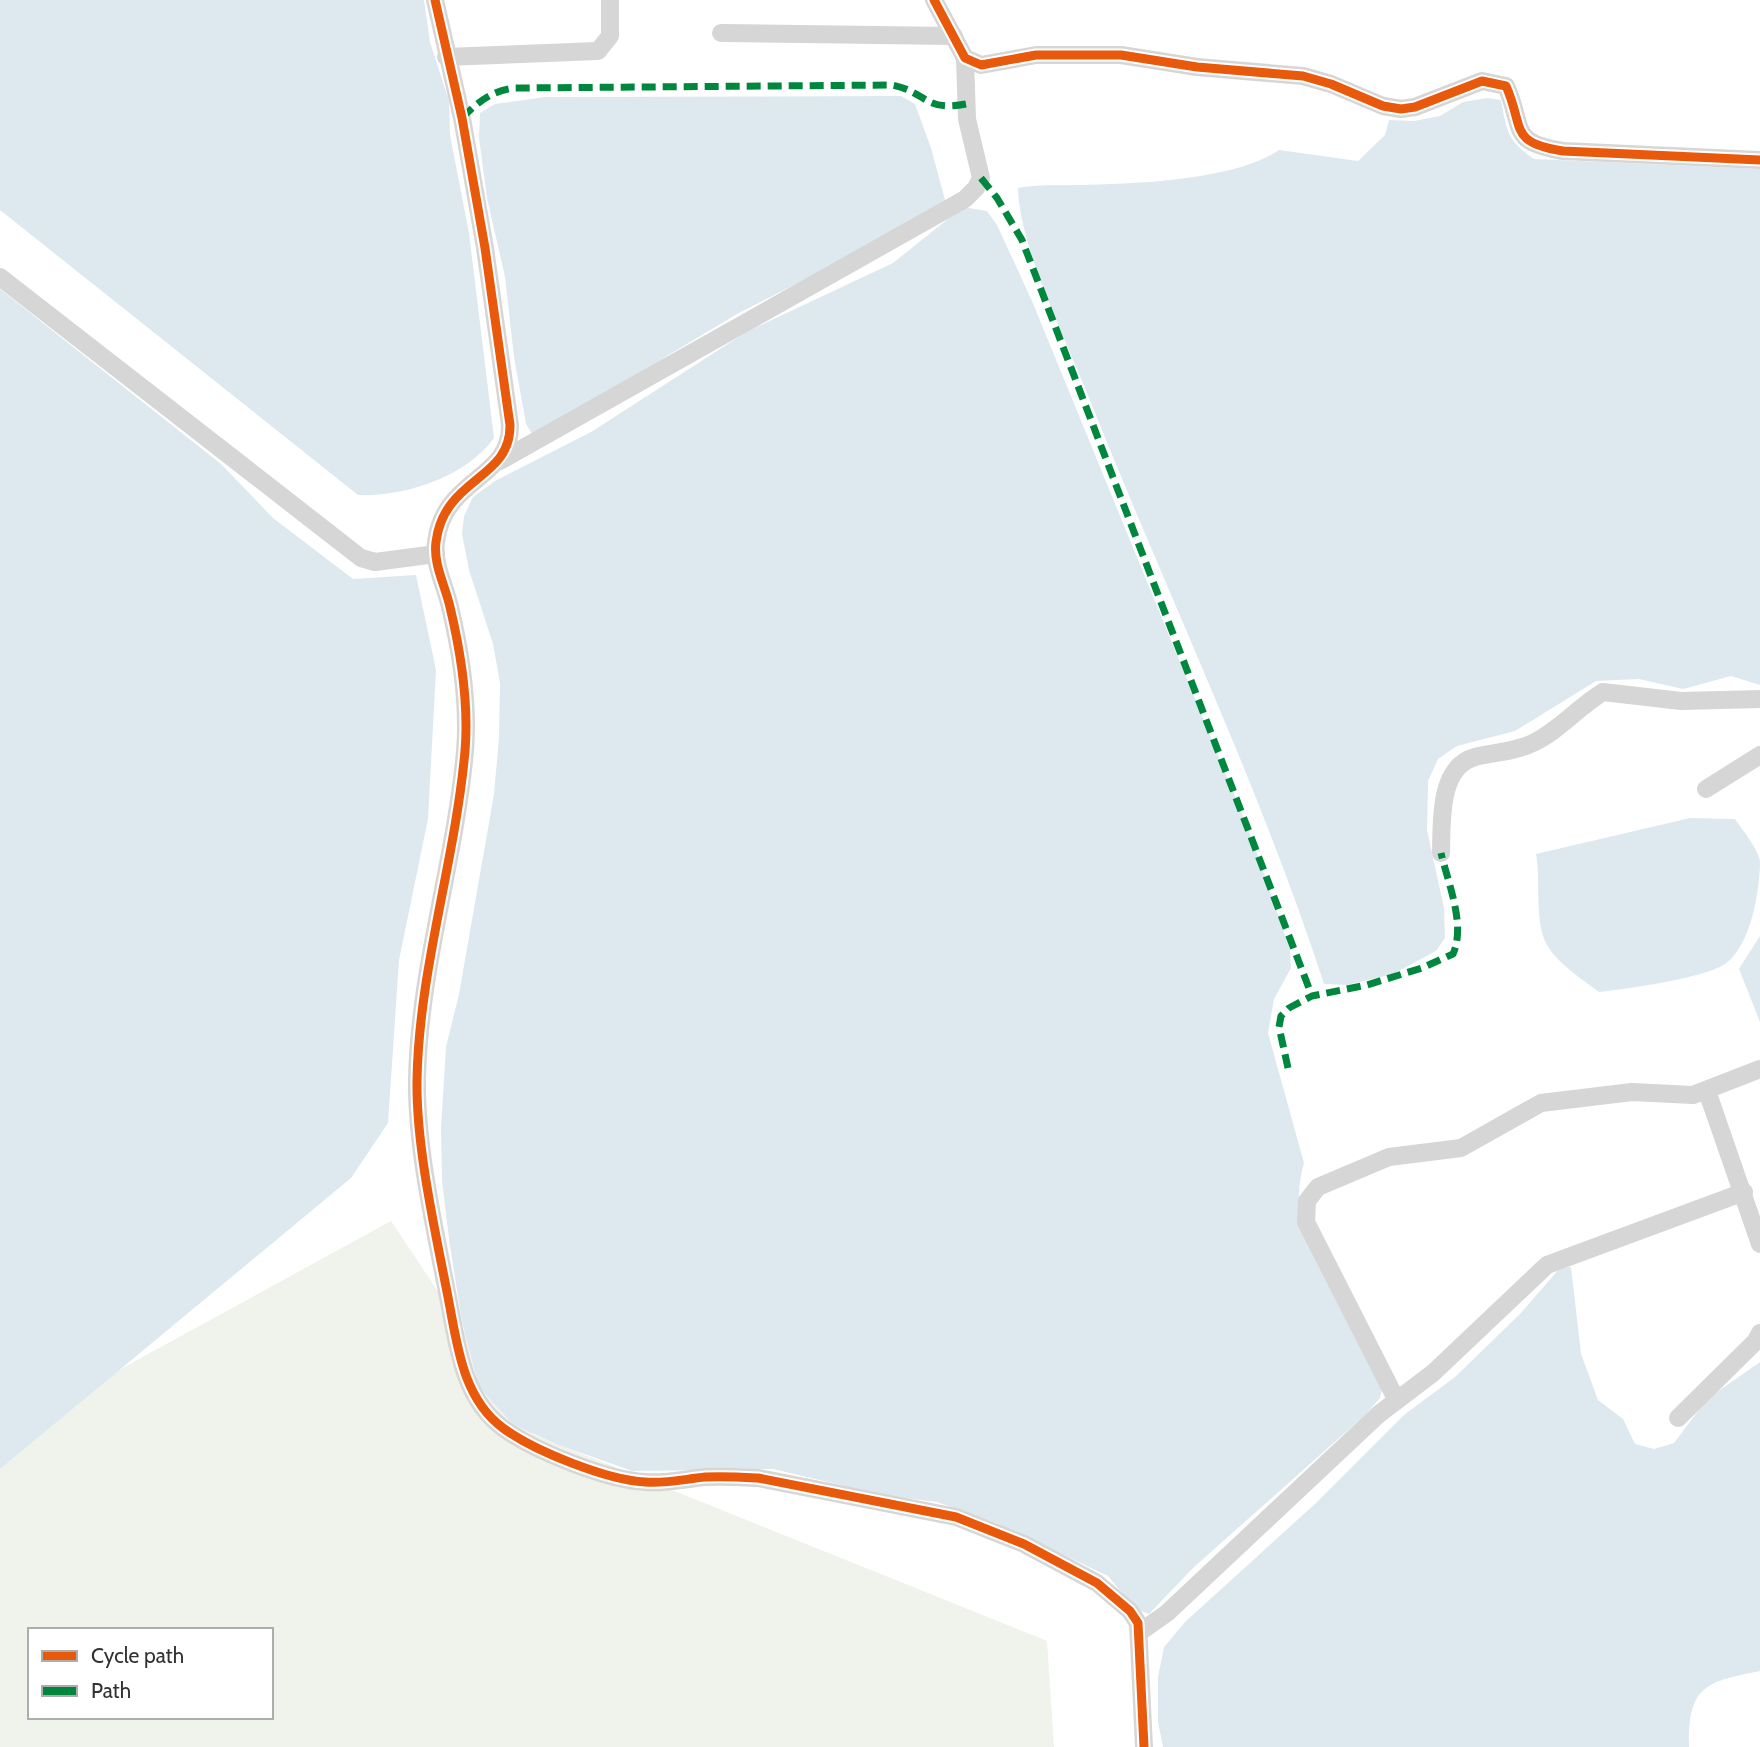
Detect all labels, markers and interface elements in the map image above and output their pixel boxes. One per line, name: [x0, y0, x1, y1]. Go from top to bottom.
legend: [28, 1628, 273, 1719]
text: Cycle path: [91, 1643, 184, 1668]
text: Path: [91, 1678, 131, 1703]

